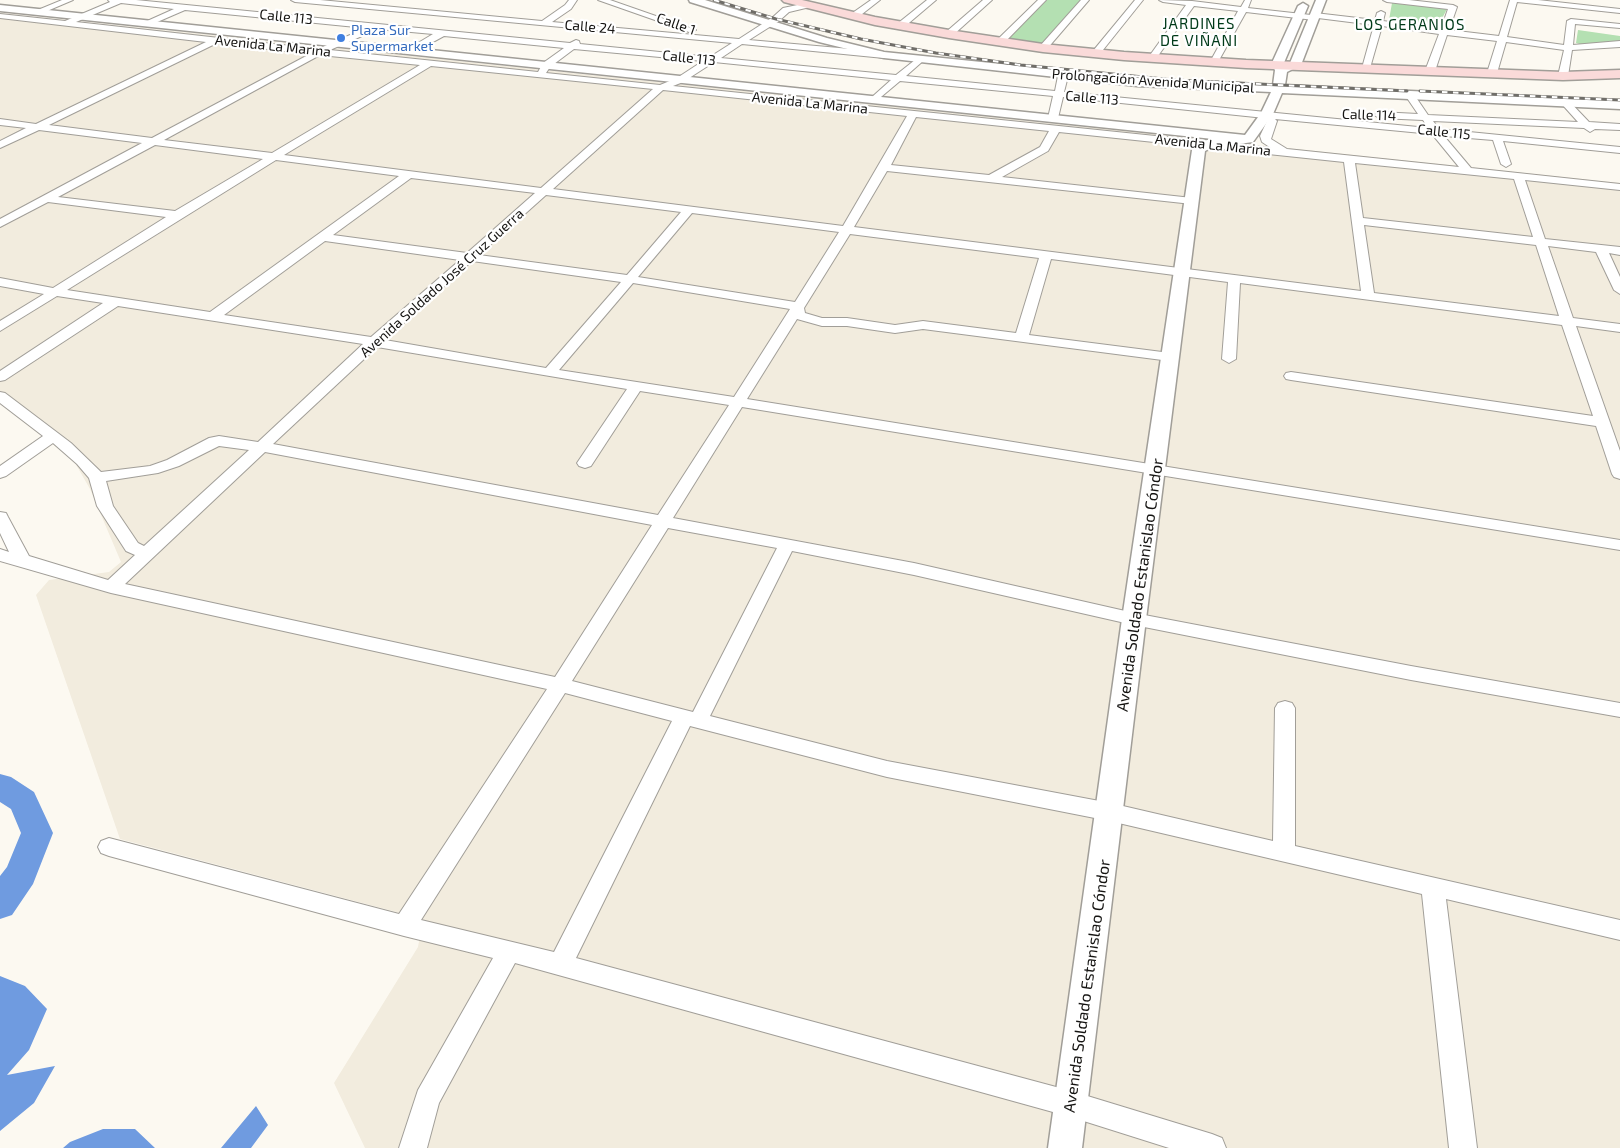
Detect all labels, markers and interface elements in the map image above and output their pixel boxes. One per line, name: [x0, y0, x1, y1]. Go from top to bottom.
street label: Calle 113: [258, 6, 314, 28]
street label: Calle 1: [654, 10, 698, 38]
district label: JARDINES DE VIÑANI: [1159, 15, 1239, 50]
street label: Calle 24: [564, 16, 616, 38]
district label: LOS GERANIOS: [1353, 16, 1467, 34]
place label: Plaza Sur Supermarket: [351, 22, 433, 54]
street label: Avenida La Marina: [214, 32, 332, 60]
marker: Plaza Sur Supermarket: [335, 32, 347, 44]
street label: Calle 113: [661, 47, 717, 69]
street label: Prolongación Avenida Municipal: [1051, 66, 1255, 96]
street label: Calle 113: [1065, 87, 1119, 109]
street label: Avenida La Marina: [751, 89, 869, 117]
street label: Calle 114: [1342, 106, 1396, 124]
street label: Calle 115: [1417, 121, 1471, 143]
street label: Avenida La Marina: [1154, 131, 1272, 159]
street label: Avenida Soldado José Cruz Guerra: [357, 205, 527, 361]
street label: Avenida Soldado Estanislao Cóndor: [1113, 457, 1167, 713]
street label: Avenida Soldado Estanislao Cóndor: [1060, 858, 1114, 1114]

